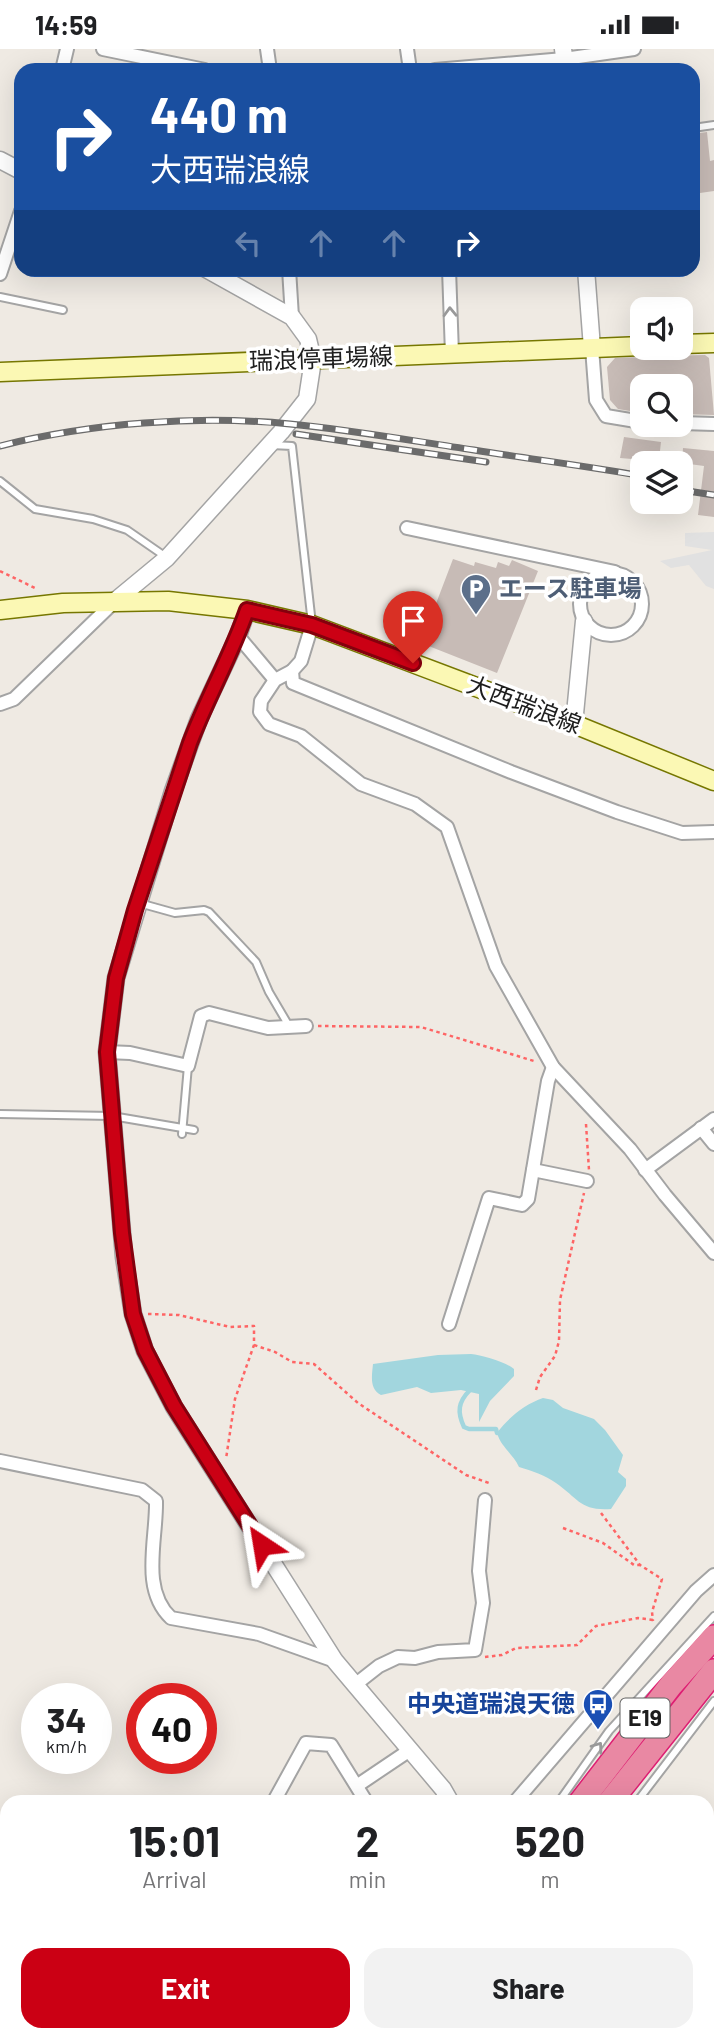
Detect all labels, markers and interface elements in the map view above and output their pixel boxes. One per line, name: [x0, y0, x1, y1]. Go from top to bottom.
text: 14:59: [35, 9, 97, 40]
text: 440 m: [150, 84, 288, 143]
icon: right: [35, 91, 126, 182]
text: 大西瑞浪線: [150, 149, 310, 187]
icon: left: [229, 224, 267, 262]
icon: ahead: [302, 224, 340, 262]
icon: ahead: [375, 224, 413, 262]
icon: right: [448, 224, 486, 262]
map controls: [630, 297, 693, 514]
button: sound: [630, 297, 693, 360]
one-way arrow: [443, 306, 458, 317]
street label: 瑞浪停車場線: [248, 340, 393, 375]
button: search: [630, 374, 693, 437]
button: layers: [630, 451, 693, 514]
parking icon: エース駐車場: [459, 572, 493, 616]
place label: エース駐車場: [499, 573, 642, 602]
pin: [383, 591, 443, 663]
icon: arrive: [394, 602, 432, 640]
street label: 大西瑞浪線: [463, 669, 586, 739]
position arrow: [225, 1508, 299, 1582]
speed limit sign: 40: [126, 1683, 217, 1774]
bus stop icon: 中央道瑞浪天徳: [581, 1687, 615, 1731]
place label: 中央道瑞浪天徳: [407, 1688, 575, 1717]
text: 34: [46, 1698, 87, 1740]
road number: E19: [620, 1699, 670, 1737]
text: km/h: [46, 1735, 87, 1757]
one-way arrow: [589, 1742, 602, 1755]
text: 15:01: [129, 1815, 220, 1865]
text: 2: [356, 1815, 379, 1865]
text: 520: [515, 1815, 585, 1865]
text: Arrival: [142, 1865, 207, 1893]
text: min: [349, 1865, 386, 1893]
text: m: [541, 1865, 560, 1893]
button: Exit: [21, 1948, 350, 2028]
button: Share: [364, 1948, 693, 2028]

